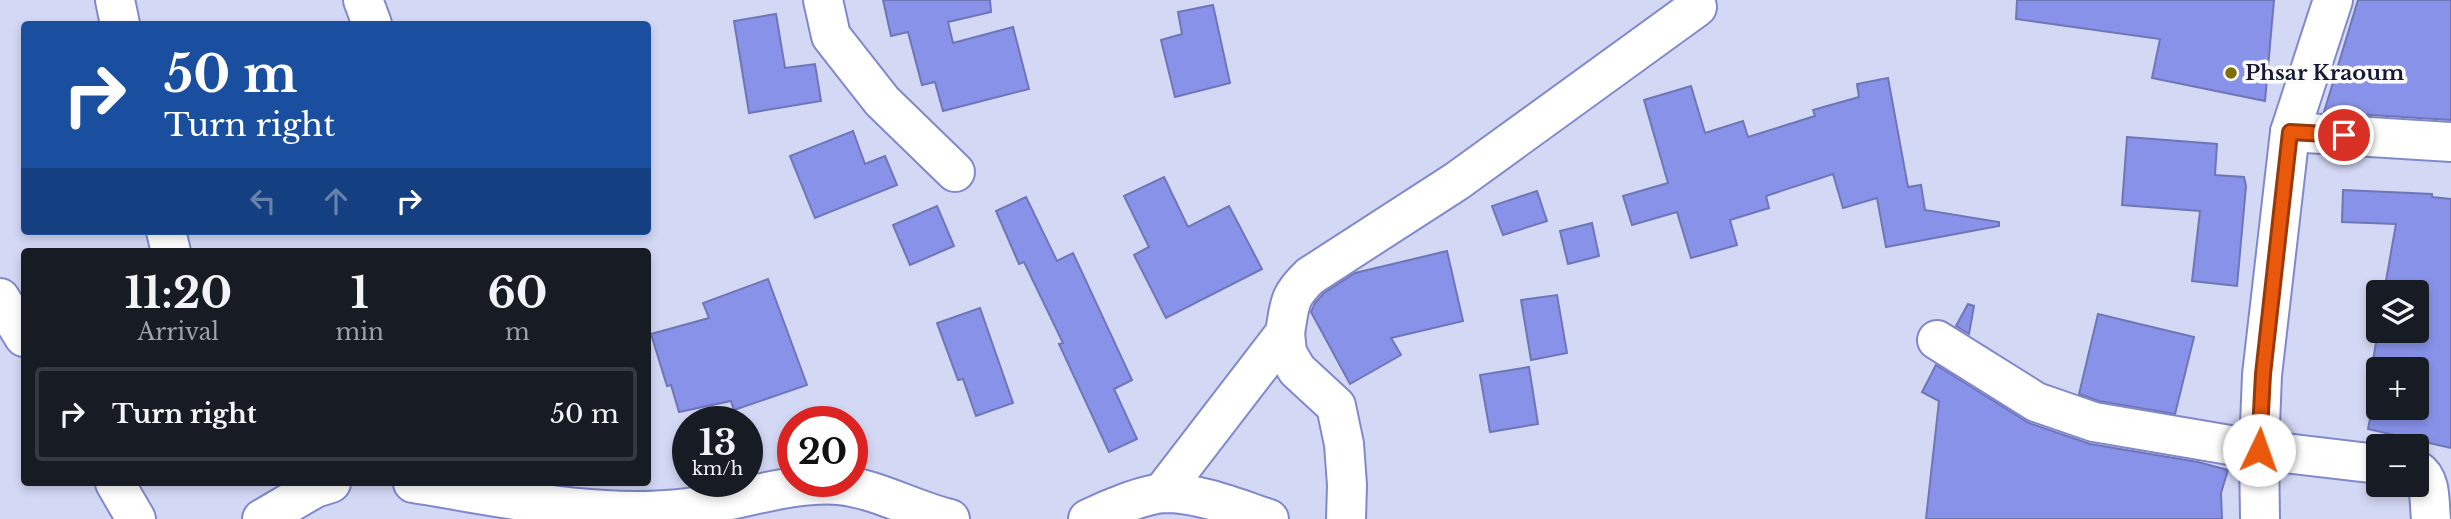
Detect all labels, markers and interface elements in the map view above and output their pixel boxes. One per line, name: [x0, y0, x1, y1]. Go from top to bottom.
text: 50 m: [164, 44, 297, 105]
icon: right: [49, 49, 140, 140]
place label: Phsar Kraoum: [2245, 60, 2404, 86]
marker: Phsar Kraoum: [2223, 65, 2239, 81]
text: Turn right: [164, 105, 335, 145]
pin: [2314, 105, 2374, 165]
icon: arrive: [2325, 116, 2363, 154]
icon: left: [244, 182, 282, 220]
icon: ahead: [317, 182, 355, 220]
icon: right: [390, 182, 428, 220]
text: 11:20: [124, 267, 232, 319]
text: 1: [351, 267, 369, 319]
text: 60: [487, 267, 547, 319]
map controls: [2366, 280, 2429, 497]
button: layers: [2366, 280, 2429, 343]
text: Arrival: [138, 318, 219, 346]
text: min: [336, 318, 384, 346]
text: m: [505, 318, 530, 346]
button: +: [2366, 357, 2429, 420]
icon: right: [53, 395, 91, 433]
text: Turn right: [112, 398, 257, 430]
text: 50 m: [550, 398, 619, 430]
speed limit sign: 20: [777, 406, 868, 497]
position arrow: [2222, 413, 2296, 487]
text: 13: [699, 421, 736, 464]
button: −: [2366, 434, 2429, 497]
text: km/h: [692, 458, 743, 480]

